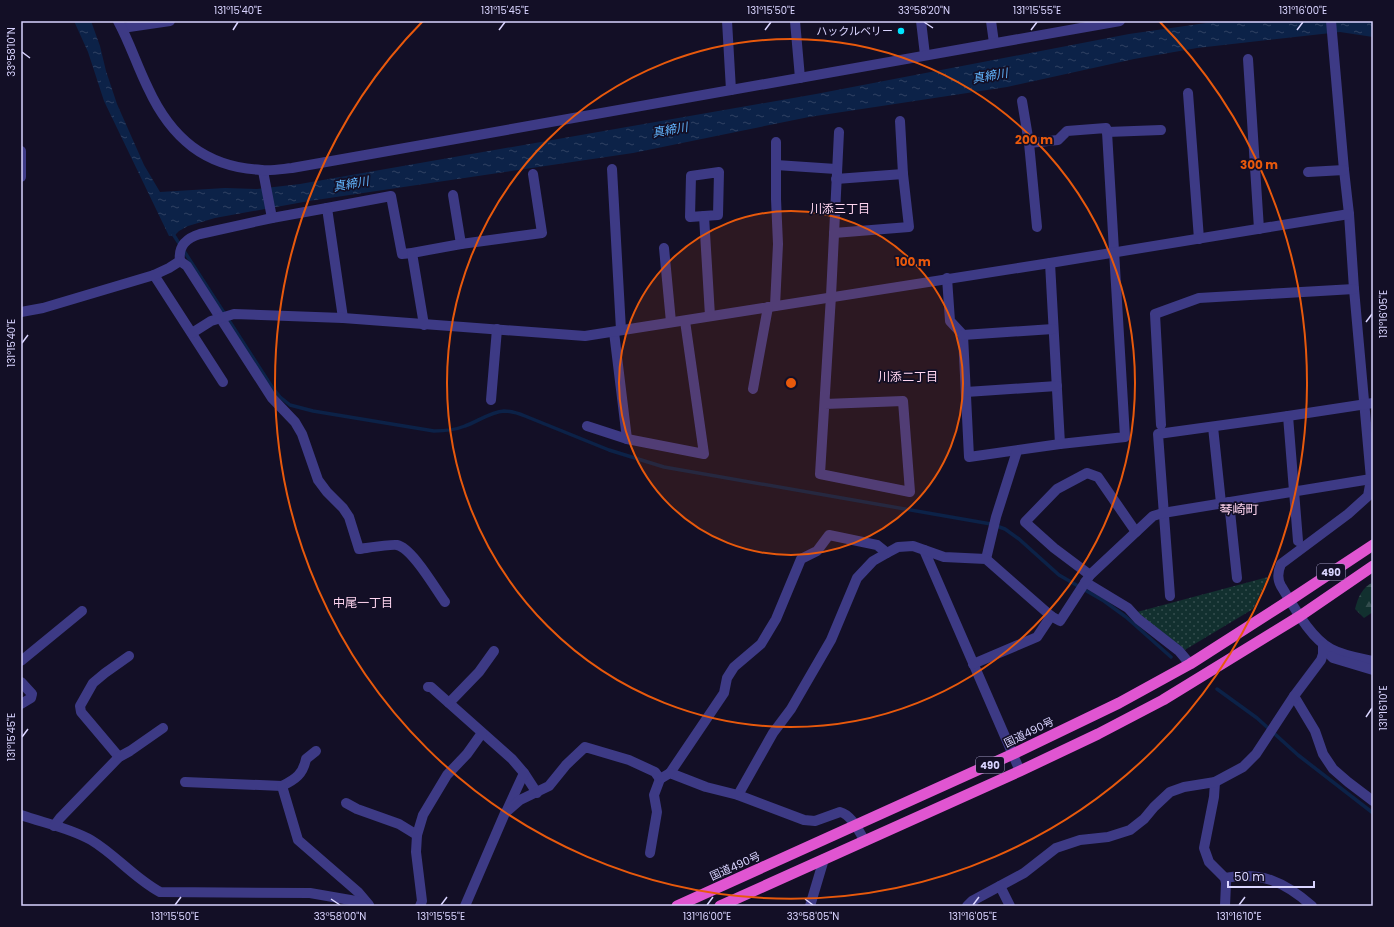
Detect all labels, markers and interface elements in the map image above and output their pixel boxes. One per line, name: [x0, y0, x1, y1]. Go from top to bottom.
text: 131°15'40"E: [214, 3, 262, 18]
text: 131°15'45"E: [481, 3, 529, 18]
text: 131°15'50"E: [747, 3, 795, 18]
text: 33°58'20"N: [898, 3, 950, 18]
text: 131°15'55"E: [1013, 3, 1061, 18]
text: 131°16'00"E: [1279, 3, 1327, 18]
place label: ハックルベリー: [816, 23, 893, 39]
marker: ハックルベリー: [896, 26, 906, 36]
text: 33°58'10"N: [4, 27, 19, 77]
water label: 真締川: [971, 64, 1011, 87]
water label: 真締川: [651, 118, 691, 141]
text: 200 m: [1015, 131, 1053, 148]
text: 300 m: [1240, 156, 1278, 173]
water label: 真締川: [332, 172, 372, 195]
district label: 川添三丁目: [810, 200, 870, 217]
text: 100 m: [895, 253, 931, 270]
text: 131°16'05"E: [1376, 290, 1391, 338]
text: 131°15'40"E: [4, 319, 19, 367]
district label: 川添二丁目: [878, 368, 938, 385]
centre of rings: [784, 376, 798, 390]
district label: 琴崎町: [1219, 500, 1259, 519]
road number: 490: [1317, 564, 1345, 580]
district label: 中尾一丁目: [333, 594, 393, 611]
text: 131°16'10"E: [1376, 685, 1391, 731]
text: 131°15'45"E: [4, 713, 19, 761]
street label: 国道490号: [1001, 713, 1057, 751]
road number: 490: [976, 757, 1004, 773]
street label: 国道490号: [707, 848, 763, 884]
scale bar: [1228, 863, 1314, 889]
text: 50 m: [1234, 868, 1265, 885]
text: 131°15'50"E: [151, 909, 199, 924]
text: 33°58'00"N: [314, 909, 366, 924]
text: 131°15'55"E: [417, 909, 465, 924]
text: 131°16'00"E: [683, 909, 731, 924]
text: 33°58'05"N: [787, 909, 839, 924]
text: 131°16'05"E: [949, 909, 997, 924]
text: 131°16'10"E: [1216, 909, 1262, 924]

